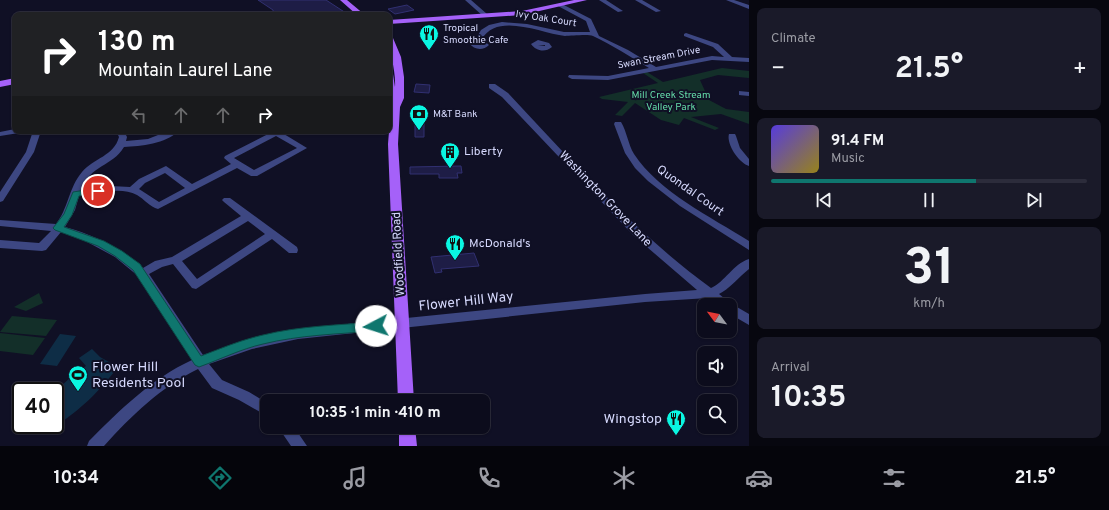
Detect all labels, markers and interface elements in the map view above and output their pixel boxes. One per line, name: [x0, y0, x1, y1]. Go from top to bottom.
street label: Ivy Oak Court: [515, 8, 578, 30]
place label: Tropical Smoothie Cafe: [443, 22, 509, 47]
restaurant icon: Tropical Smoothie Cafe: [418, 23, 440, 51]
text: 130 m: [98, 25, 176, 61]
icon: right: [32, 28, 84, 80]
text: Climate: [771, 31, 816, 47]
street label: Swan Stream Drive: [616, 44, 702, 72]
text: 21.5°: [895, 51, 963, 88]
text: −: [771, 56, 785, 83]
text: +: [1073, 56, 1087, 83]
text: Mountain Laurel Lane: [98, 60, 273, 83]
park label: Mill Creek Stream Valley Park: [632, 89, 710, 114]
bank icon: M&T Bank: [408, 103, 430, 131]
icon: left: [128, 104, 150, 126]
icon: ahead: [170, 104, 192, 126]
icon: ahead: [212, 104, 234, 126]
icon: right: [254, 104, 276, 126]
place label: M&T Bank: [433, 108, 478, 121]
text: 91.4 FM: [831, 132, 884, 151]
building icon: Liberty: [439, 141, 461, 169]
place label: Liberty: [464, 144, 503, 160]
street label: Washington Grove Lane: [555, 148, 655, 250]
text: Music: [831, 151, 865, 167]
street label: Quondal Court: [653, 162, 727, 220]
pin: [81, 174, 115, 208]
icon: arrive: [87, 180, 109, 202]
icon: previous: [813, 189, 835, 211]
icon: pause: [918, 189, 940, 211]
icon: next: [1023, 189, 1045, 211]
street label: Woodfield Road: [389, 211, 409, 297]
restaurant icon: McDonald's: [444, 233, 466, 261]
place label: McDonald's: [469, 236, 531, 252]
text: 31: [903, 237, 955, 303]
street label: Flower Hill Way: [418, 289, 514, 315]
text: km/h: [913, 296, 945, 312]
north arrow: [697, 298, 737, 338]
map controls: [697, 298, 737, 434]
position arrow: [355, 305, 397, 347]
button: sound: [697, 346, 737, 386]
place label: Flower Hill Residents Pool: [92, 359, 185, 392]
text: Arrival: [771, 360, 810, 376]
sports icon: Flower Hill Residents Pool: [67, 364, 89, 392]
text: 10:35: [771, 380, 846, 417]
speed limit sign: 40: [12, 382, 64, 434]
button: search: [697, 394, 737, 434]
text: 10:35 · 1 min · 410 m: [309, 404, 441, 423]
restaurant icon: Wingstop: [665, 408, 687, 436]
place label: Wingstop: [603, 411, 662, 428]
icon: directions: [206, 464, 234, 492]
icon: music: [341, 464, 369, 492]
icon: phone: [475, 464, 503, 492]
icon: climate: [610, 464, 638, 492]
icon: car: [745, 464, 773, 492]
icon: filters: [880, 464, 908, 492]
text: 10:34: [53, 467, 99, 490]
text: 21.5°: [1014, 467, 1056, 490]

